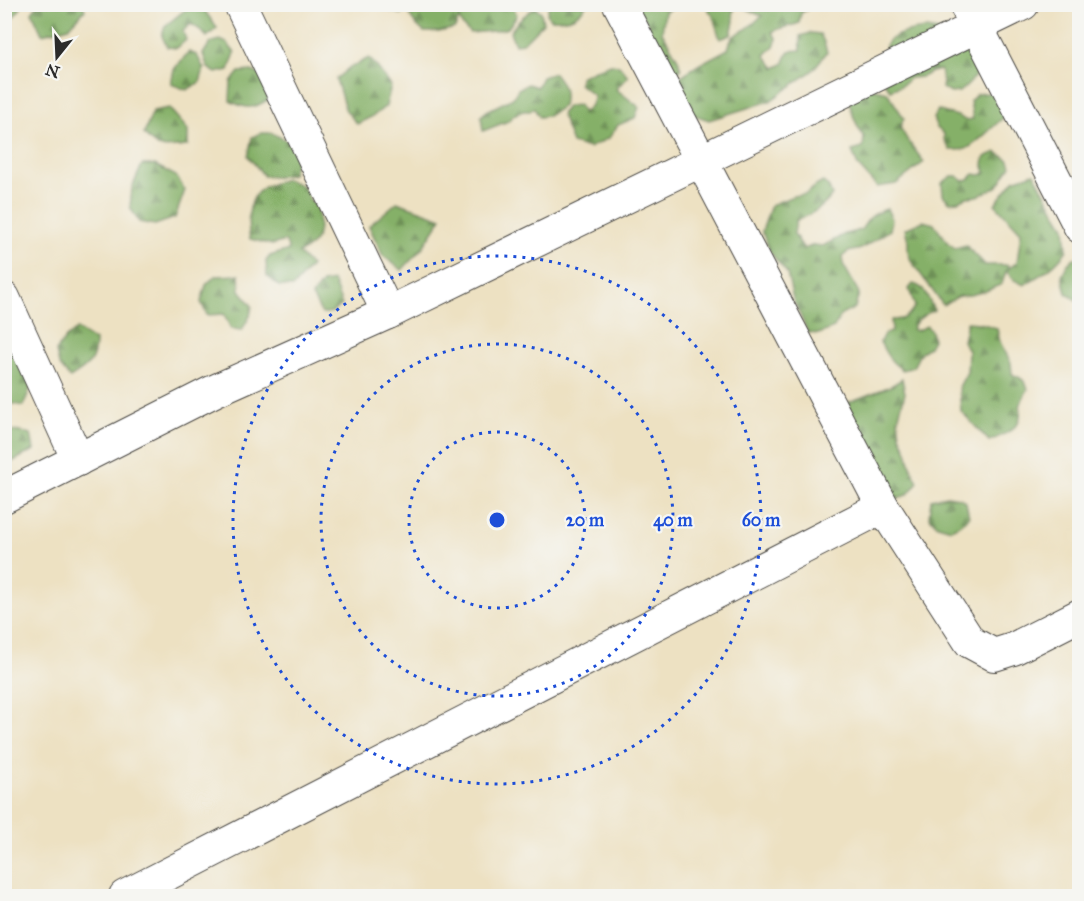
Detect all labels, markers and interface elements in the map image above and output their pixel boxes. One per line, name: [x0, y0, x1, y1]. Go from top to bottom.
north arrow: [27, 27, 87, 87]
text: N: [43, 60, 62, 82]
text: 20 m: [566, 509, 605, 531]
text: 40 m: [653, 509, 694, 532]
text: 60 m: [742, 509, 781, 531]
centre of rings: [487, 510, 507, 530]

